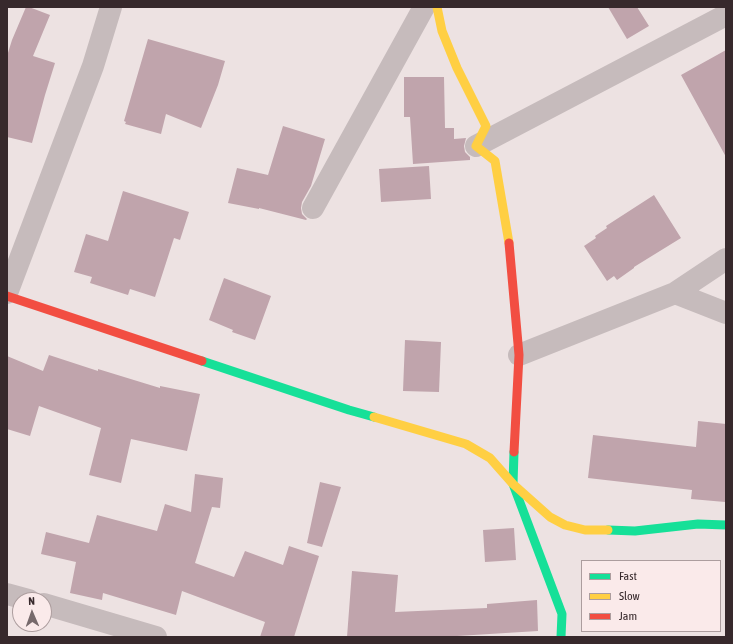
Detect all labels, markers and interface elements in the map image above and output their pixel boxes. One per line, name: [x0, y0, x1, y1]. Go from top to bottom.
legend: [581, 560, 721, 632]
text: Fast: [619, 569, 637, 583]
text: Slow: [619, 589, 640, 603]
north arrow: [12, 592, 52, 632]
text: N: [28, 595, 35, 607]
text: Jam: [619, 609, 637, 623]

